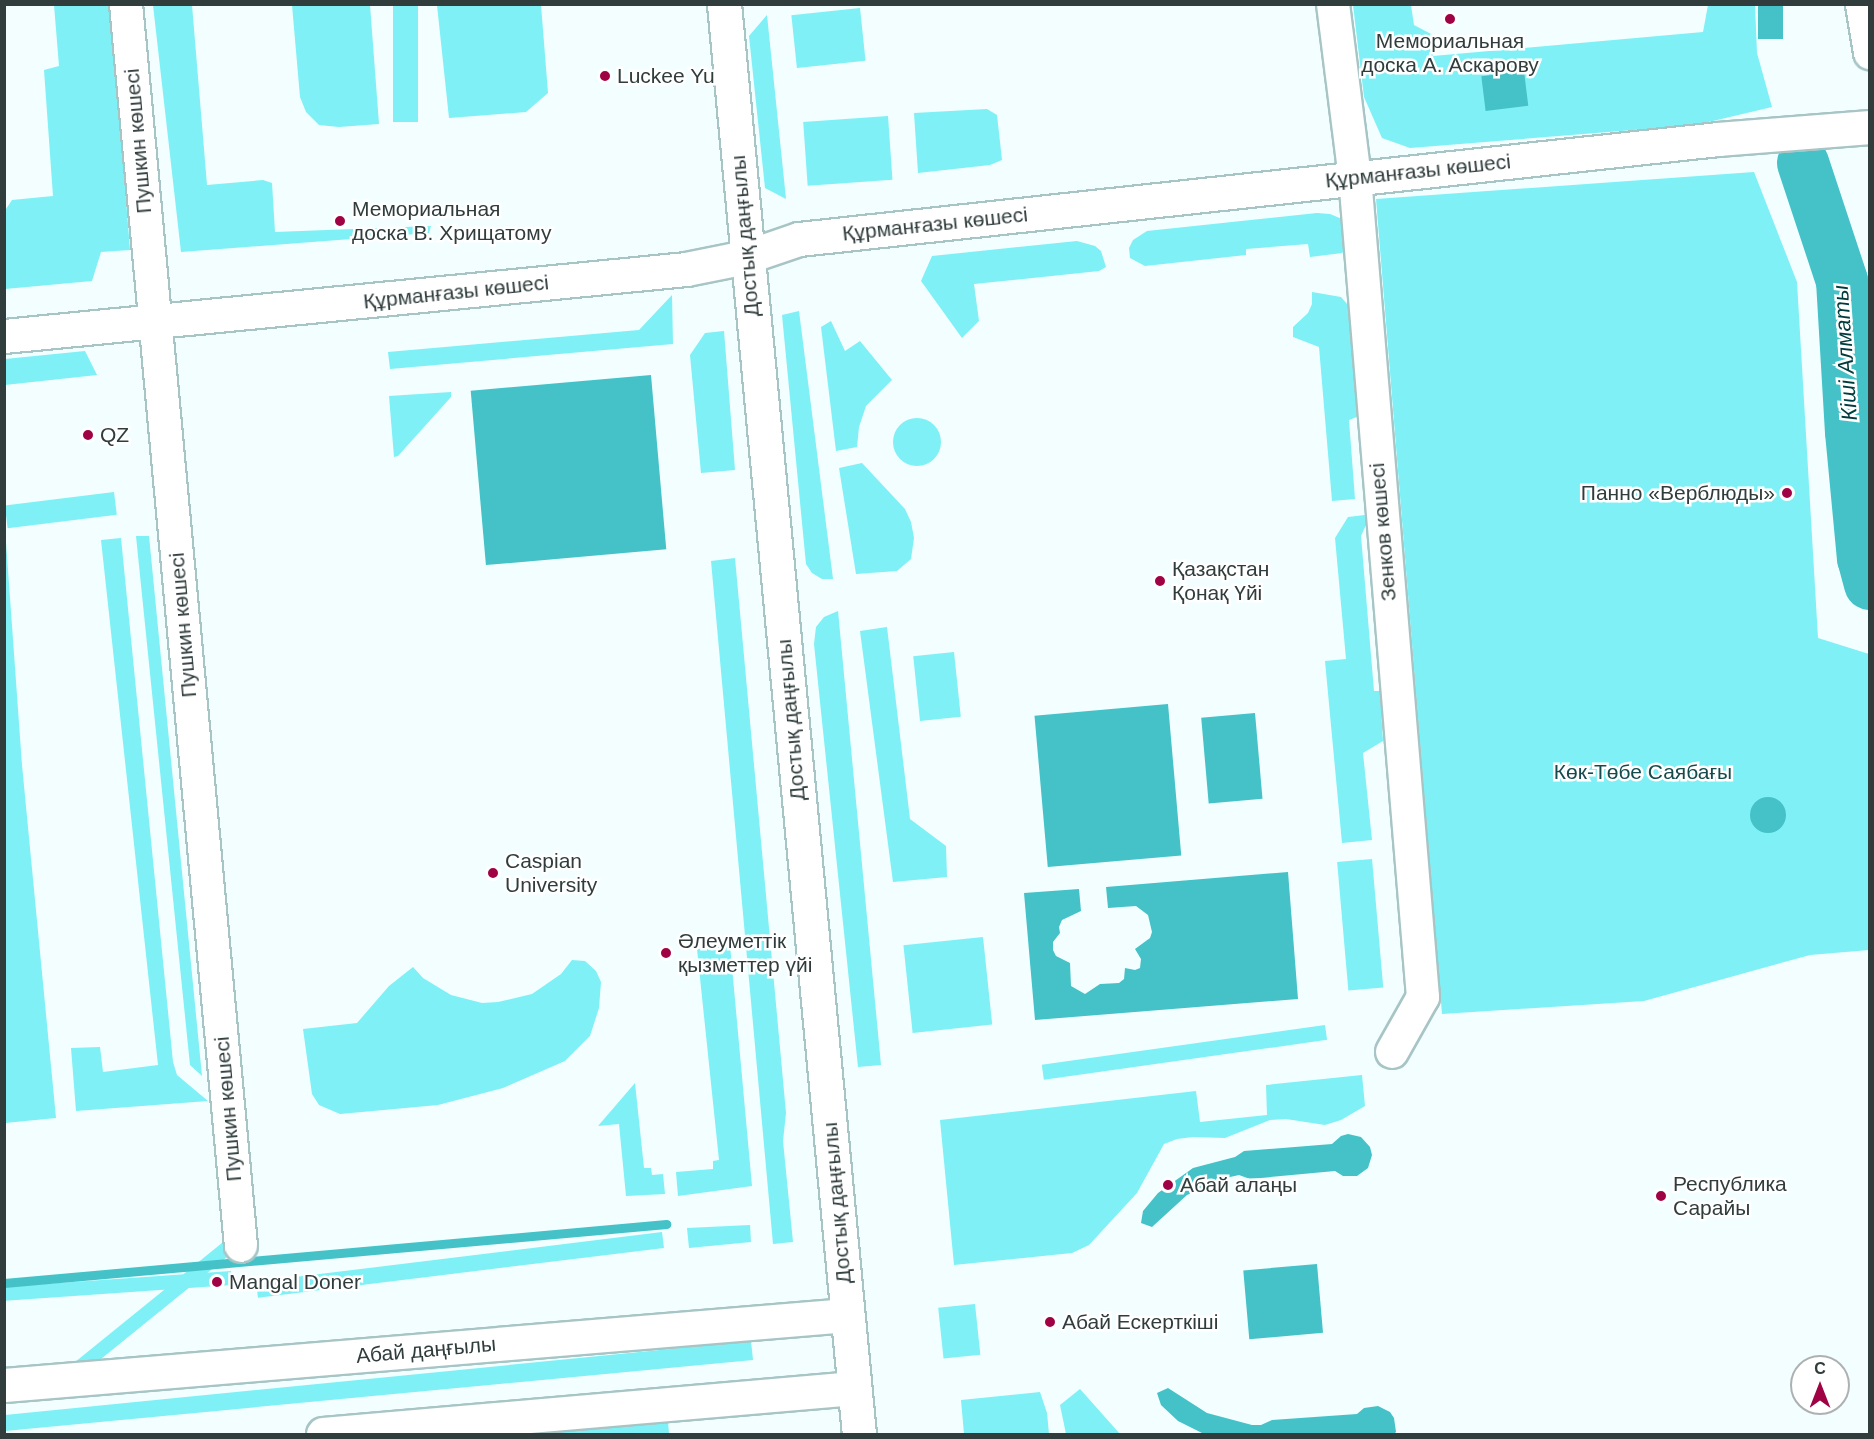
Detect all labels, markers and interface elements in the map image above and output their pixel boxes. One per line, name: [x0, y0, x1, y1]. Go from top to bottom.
marker: Мемориальная доска А. Аскарову: [1443, 12, 1457, 26]
place label: Мемориальная доска А. Аскарову: [1361, 28, 1539, 78]
place label: Luckee Yu: [617, 63, 715, 89]
street label: Пушкин көшесі: [119, 68, 157, 214]
marker: Luckee Yu: [598, 69, 612, 83]
street label: Құрманғазы көшесі: [1324, 149, 1512, 193]
street label: Достық даңғылы: [725, 154, 765, 318]
place label: Мемориальная доска В. Хрищатому: [352, 196, 551, 246]
street label: Құрманғазы көшесі: [841, 202, 1029, 246]
marker: Мемориальная доска В. Хрищатому: [333, 214, 347, 228]
street label: Құрманғазы көшесі: [362, 270, 550, 314]
water label: Кіші Алматы: [1827, 284, 1863, 422]
place label: QZ: [100, 422, 129, 448]
marker: QZ: [81, 428, 95, 442]
street label: Зенков көшесі: [1364, 462, 1402, 602]
place label: Панно «Верблюды»: [1581, 480, 1775, 506]
marker: Панно «Верблюды»: [1780, 486, 1794, 500]
street label: Пушкин көшесі: [164, 552, 202, 698]
place label: Қазақстан Қонақ Үйі: [1172, 556, 1269, 606]
marker: Қазақстан Қонақ Үйі: [1153, 574, 1167, 588]
street label: Достық даңғылы: [771, 638, 811, 802]
park label: Көк-Төбе Саябағы: [1554, 759, 1732, 785]
place label: Caspian University: [505, 848, 597, 898]
marker: Caspian University: [486, 866, 500, 880]
place label: Әлеуметтік қызметтер үйі: [678, 928, 812, 978]
marker: Әлеуметтік қызметтер үйі: [659, 946, 673, 960]
street label: Пушкин көшесі: [209, 1036, 247, 1182]
street label: Достық даңғылы: [817, 1121, 857, 1285]
place label: Республика Сарайы: [1673, 1171, 1787, 1221]
place label: Абай алаңы: [1180, 1172, 1297, 1198]
marker: Абай алаңы: [1161, 1178, 1175, 1192]
marker: Республика Сарайы: [1654, 1189, 1668, 1203]
place label: Mangal Doner: [229, 1269, 361, 1295]
marker: Mangal Doner: [210, 1275, 224, 1289]
place label: Абай Ескерткіші: [1062, 1309, 1218, 1335]
marker: Абай Ескерткіші: [1043, 1315, 1057, 1329]
street label: Абай даңғылы: [355, 1331, 497, 1369]
north arrow: [1790, 1355, 1850, 1415]
text: С: [1814, 1360, 1826, 1377]

